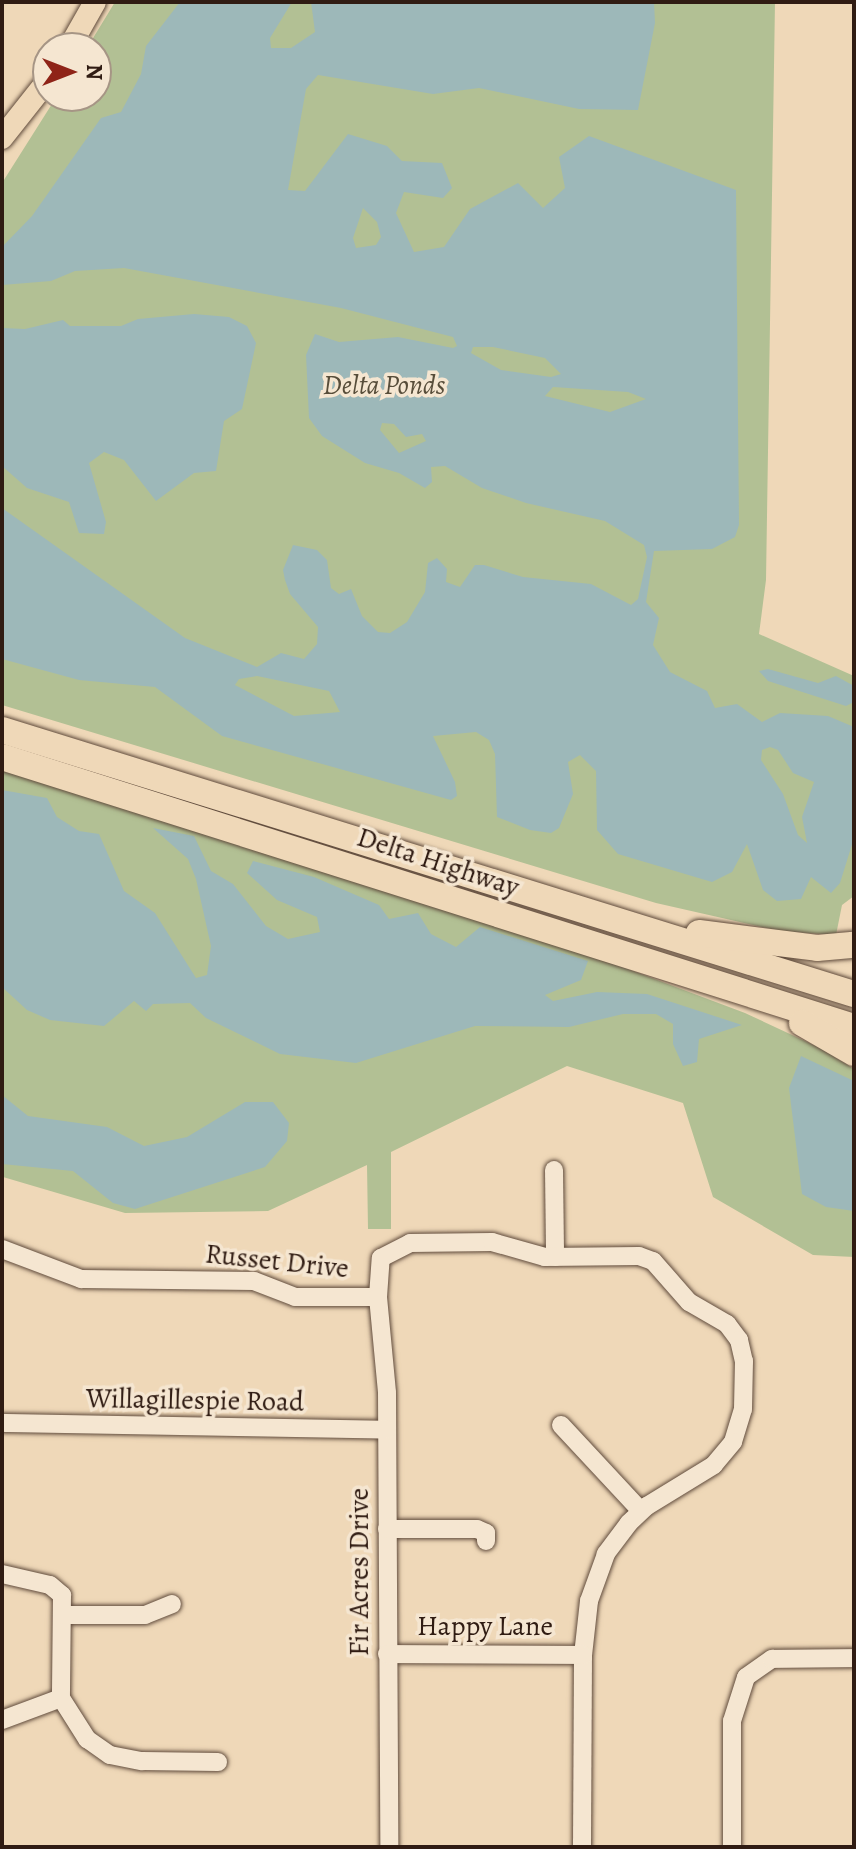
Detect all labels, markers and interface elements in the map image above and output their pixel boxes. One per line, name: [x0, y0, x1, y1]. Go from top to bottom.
north arrow: [32, 32, 112, 112]
text: N: [79, 64, 109, 80]
park label: Delta Ponds: [323, 368, 445, 402]
street label: Delta Highway: [353, 820, 523, 904]
street label: Russet Drive: [204, 1237, 350, 1285]
street label: Willagillespie Road: [86, 1381, 304, 1419]
street label: Fir Acres Drive: [342, 1488, 376, 1656]
street label: Happy Lane: [417, 1609, 553, 1643]

